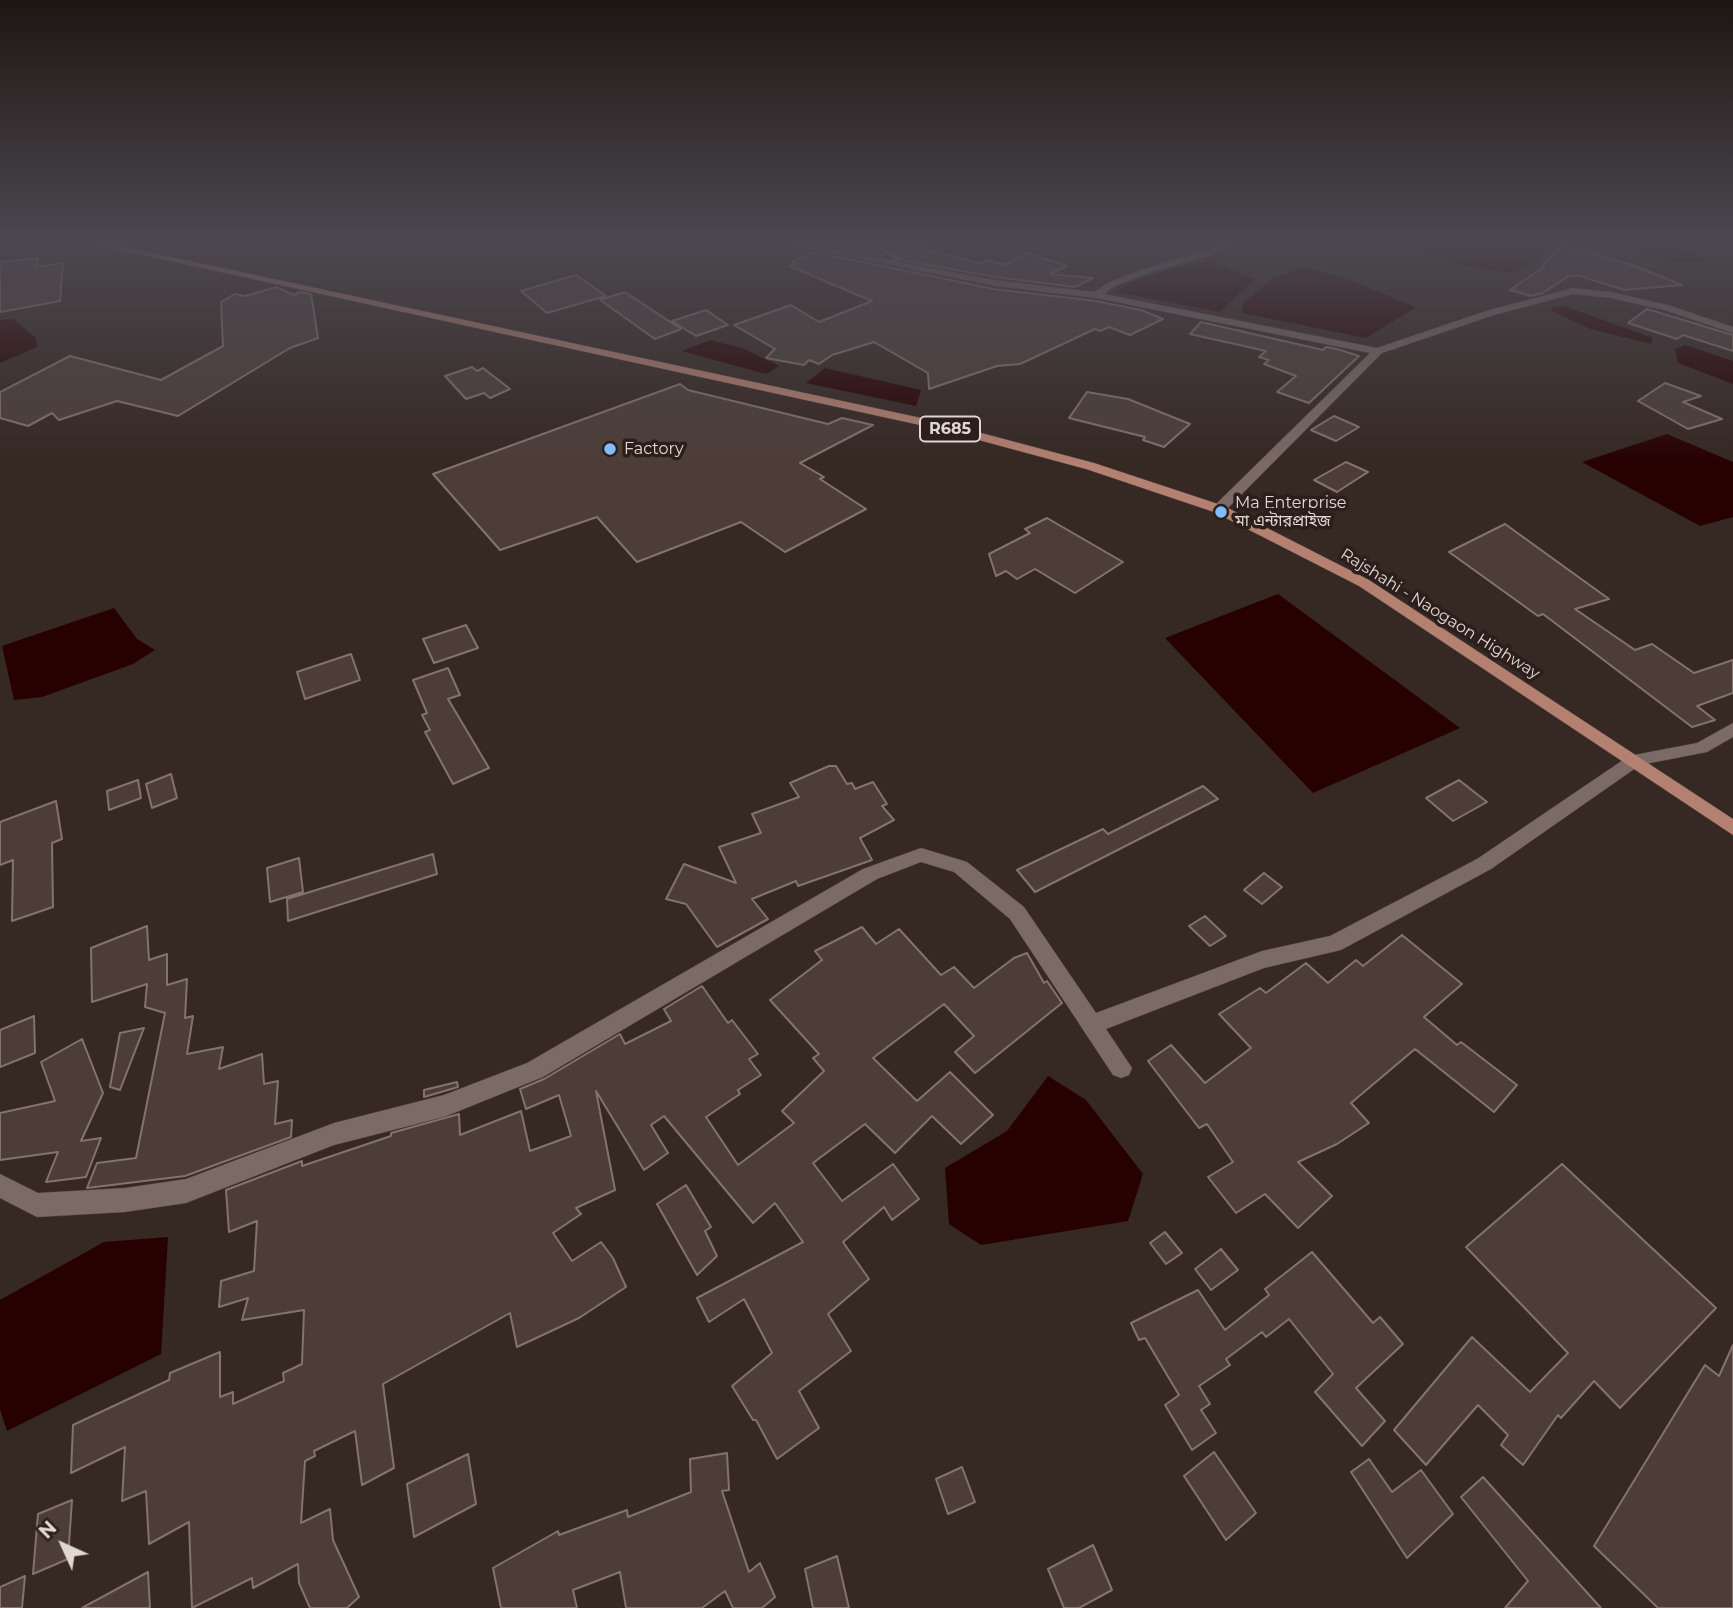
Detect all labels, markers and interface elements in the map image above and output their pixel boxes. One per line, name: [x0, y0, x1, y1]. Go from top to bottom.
road number: R685: [920, 416, 980, 442]
place label: Factory: [624, 439, 684, 459]
marker: Factory: [602, 441, 618, 457]
place label: Ma Enterprise মা এন্টারপ্রাইজ: [1235, 493, 1346, 531]
marker: Ma Enterprise মা এন্টারপ্রাইজ: [1213, 504, 1229, 520]
street label: Rajshahi - Naogaon Highway: [1337, 545, 1543, 683]
north arrow: [28, 1510, 98, 1580]
text: N: [34, 1516, 61, 1543]

